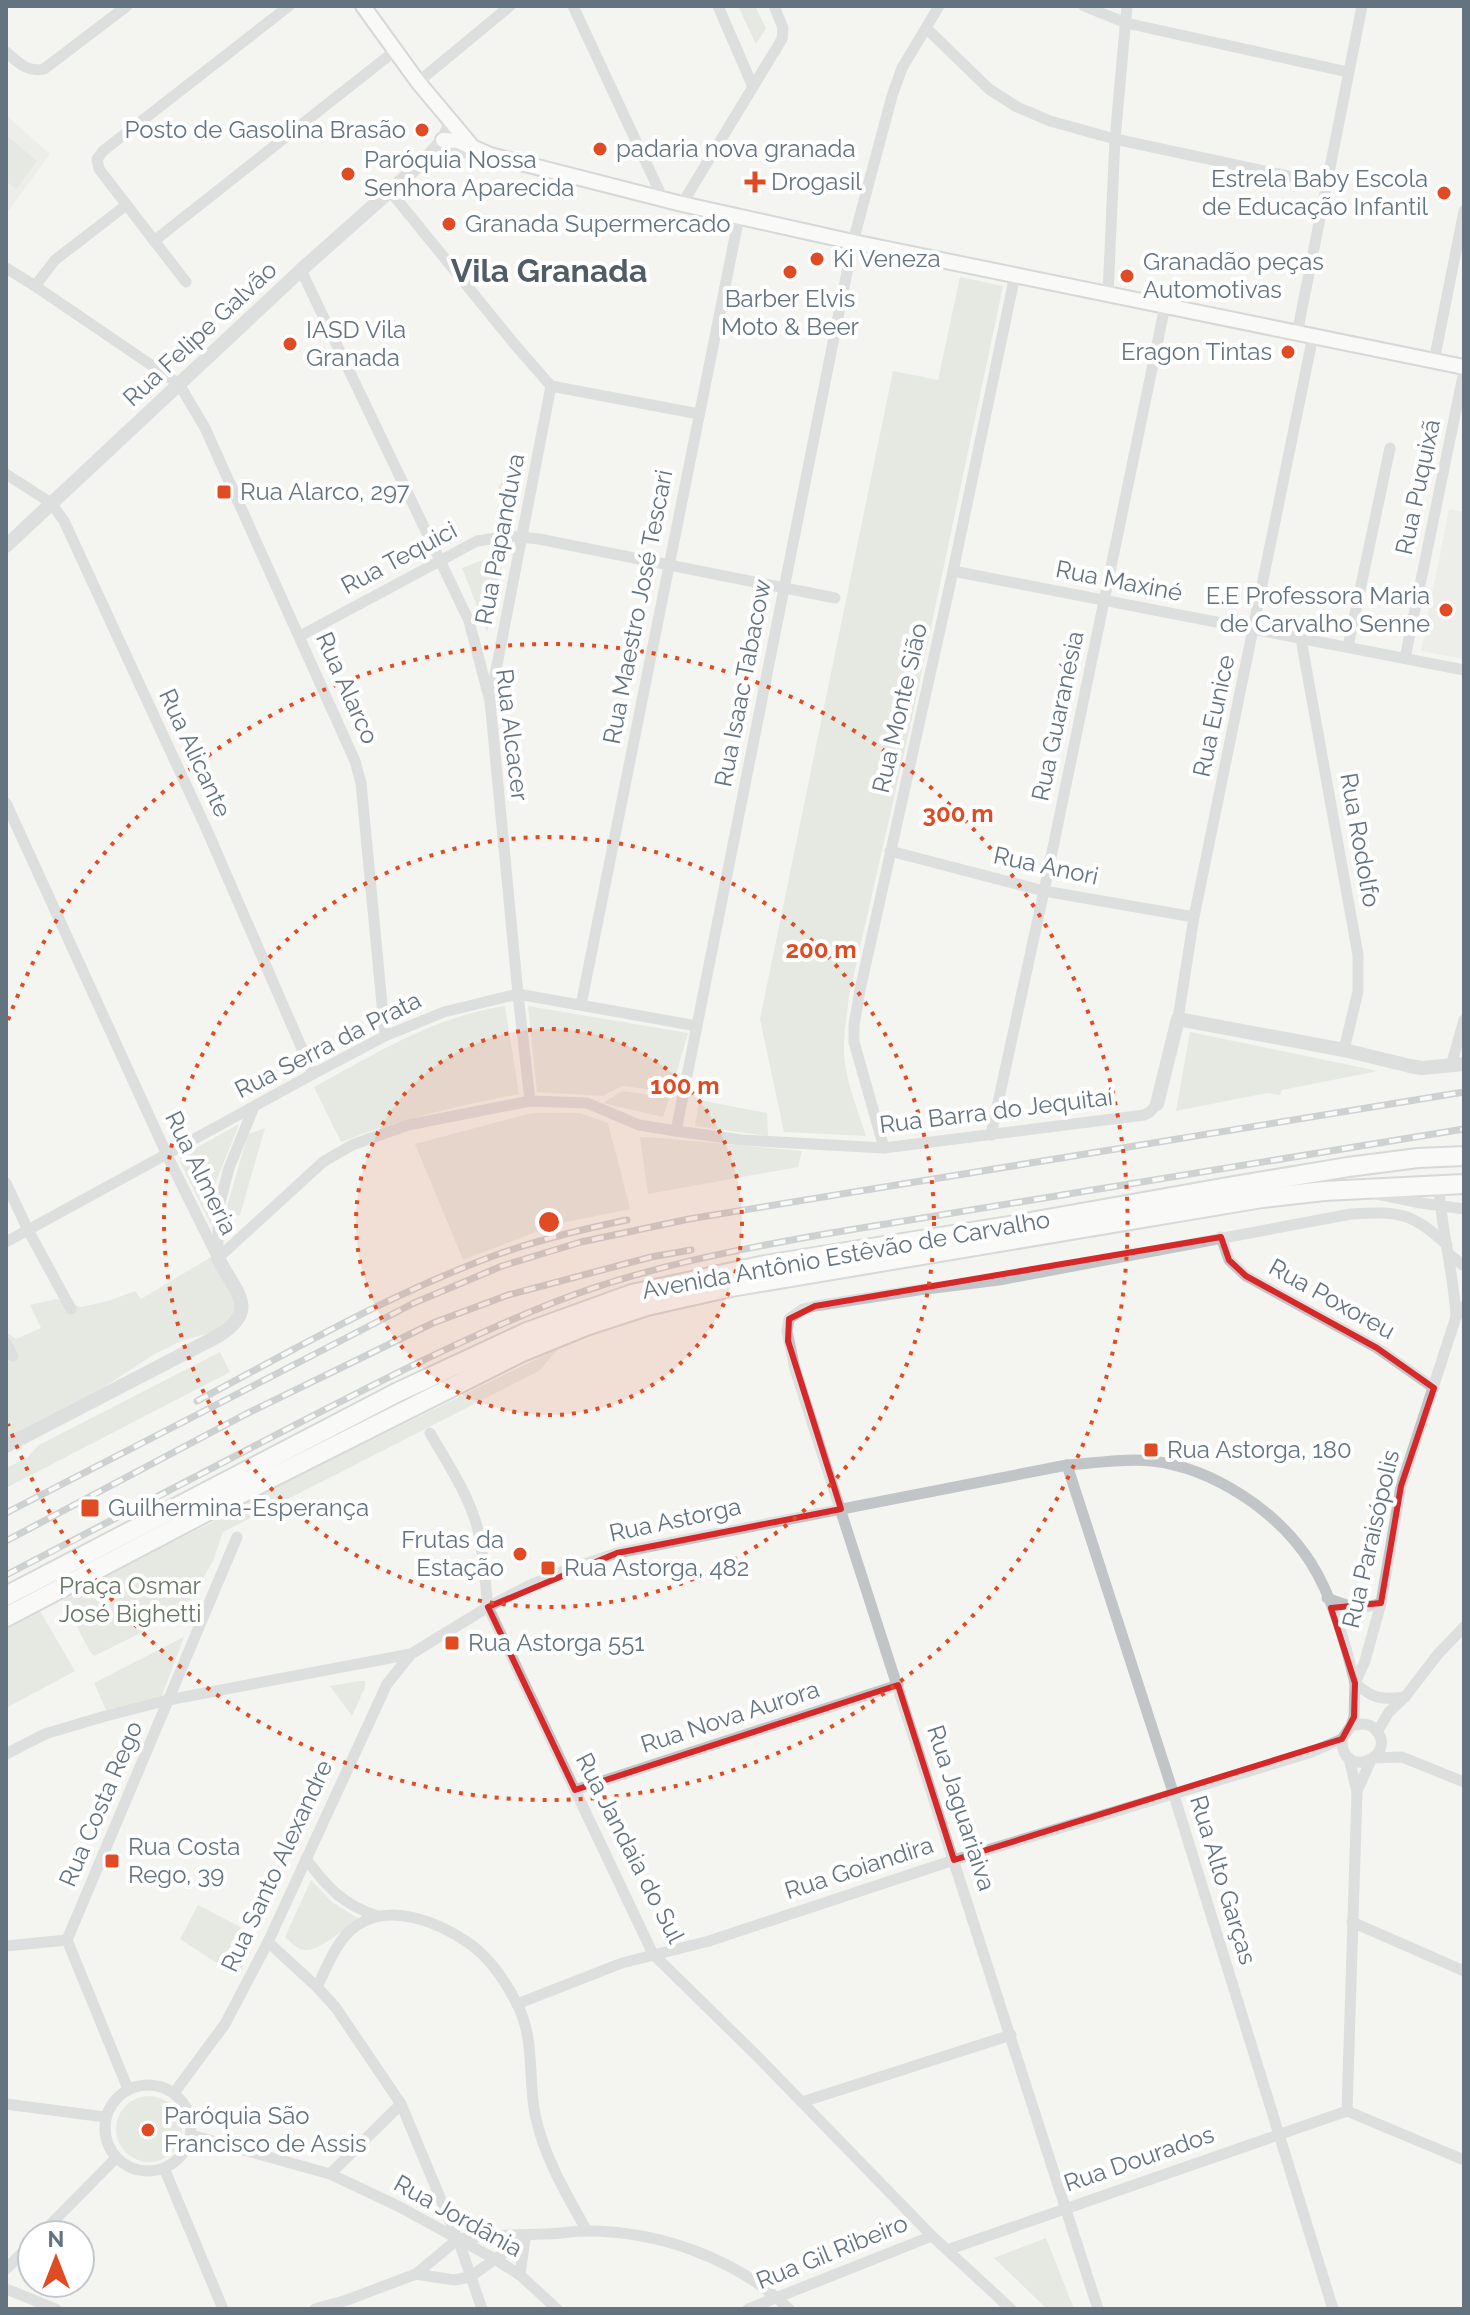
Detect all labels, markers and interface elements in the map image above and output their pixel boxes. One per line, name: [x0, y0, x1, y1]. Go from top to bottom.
place label: Posto de Gasolina Brasão: [125, 115, 406, 144]
marker: Posto de Gasolina Brasão: [413, 121, 431, 139]
place label: padaria nova granada: [616, 134, 856, 163]
marker: padaria nova granada: [591, 140, 609, 158]
place label: Paróquia Nossa Senhora Aparecida: [364, 145, 574, 202]
place label: Estrela Baby Escola de Educação Infantil: [1202, 164, 1428, 221]
marker: Paróquia Nossa Senhora Aparecida: [339, 165, 357, 183]
place label: Drogasil: [771, 167, 862, 196]
marker: Drogasil: [746, 173, 764, 191]
marker: Estrela Baby Escola de Educação Infantil: [1435, 184, 1453, 202]
place label: Granada Supermercado: [465, 209, 731, 238]
marker: Granada Supermercado: [440, 215, 458, 233]
place label: Ki Veneza: [833, 244, 941, 273]
place label: Granadão peças Automotivas: [1143, 247, 1324, 304]
marker: Ki Veneza: [808, 250, 826, 268]
district label: Vila Granada: [451, 252, 647, 289]
street label: Rua Felipe Galvão: [117, 255, 282, 412]
marker: Barber Elvis Moto & Beer: [781, 263, 799, 281]
marker: Granadão peças Automotivas: [1118, 267, 1136, 285]
place label: Barber Elvis Moto & Beer: [721, 284, 860, 341]
place label: IASD Vila Granada: [306, 315, 406, 372]
marker: IASD Vila Granada: [281, 335, 299, 353]
place label: Eragon Tintas: [1121, 337, 1272, 366]
marker: Eragon Tintas: [1279, 343, 1297, 361]
street label: Rua Puquixã: [1389, 417, 1446, 557]
street label: Rua Papanduva: [469, 451, 530, 627]
street label: Rua Maestro José Tescari: [597, 467, 678, 746]
place label: Rua Alarco, 297: [240, 477, 410, 506]
marker: Rua Alarco, 297: [215, 483, 233, 501]
street label: Rua Tequici: [336, 515, 462, 600]
street label: Rua Maxiné: [1053, 554, 1185, 607]
street label: Rua Isaac Tabacow: [708, 576, 777, 789]
place label: E.E Professora Maria de Carvalho Senne: [1206, 581, 1430, 638]
marker: E.E Professora Maria de Carvalho Senne: [1437, 601, 1455, 619]
street label: Rua Monte Sião: [866, 620, 933, 796]
street label: Rua Alarco: [310, 627, 385, 748]
street label: Rua Guaranésia: [1025, 628, 1090, 803]
street label: Rua Eunice: [1186, 652, 1241, 780]
street label: Rua Alcacer: [490, 667, 535, 803]
street label: Rua Alicante: [153, 684, 238, 822]
street label: Rua Rodolfo: [1334, 770, 1387, 909]
text: 300 m: [923, 799, 993, 828]
street label: Rua Anori: [991, 840, 1101, 891]
text: 200 m: [785, 935, 857, 964]
street label: Rua Serra da Prata: [230, 985, 426, 1104]
text: 100 m: [650, 1071, 720, 1100]
street label: Rua Barra do Jequitaí: [878, 1082, 1115, 1139]
street label: Rua Almeria: [159, 1106, 244, 1239]
street label: Avenida Antônio Estêvão de Carvalho: [640, 1204, 1052, 1305]
centre of rings: [535, 1208, 563, 1236]
street label: Rua Poxoreu: [1264, 1252, 1400, 1345]
place label: Rua Astorga, 180: [1167, 1435, 1352, 1464]
marker: Rua Astorga, 180: [1142, 1441, 1160, 1459]
street label: Rua Paraisópolis: [1336, 1447, 1405, 1631]
street label: Rua Astorga: [606, 1491, 743, 1548]
place label: Guilhermina-Esperança: [108, 1493, 369, 1522]
marker: Guilhermina-Esperança: [79, 1497, 101, 1519]
place label: Frutas da Estação: [401, 1525, 504, 1582]
marker: Frutas da Estação: [511, 1545, 529, 1563]
place label: Rua Astorga, 482: [564, 1553, 749, 1582]
marker: Rua Astorga, 482: [539, 1559, 557, 1577]
park label: Praça Osmar José Bighetti: [59, 1571, 202, 1628]
place label: Rua Astorga 551: [468, 1628, 645, 1657]
marker: Rua Astorga 551: [443, 1634, 461, 1652]
street label: Rua Nova Aurora: [637, 1674, 823, 1759]
street label: Rua Costa Rego: [53, 1717, 148, 1891]
street label: Rua Jaguariaiva: [921, 1721, 1002, 1894]
street label: Rua Jandaia do Sul: [570, 1748, 691, 1948]
street label: Rua Santo Alexandre: [215, 1755, 338, 1976]
street label: Rua Alto Garças: [1184, 1792, 1263, 1968]
street label: Rua Goiandira: [781, 1830, 937, 1905]
place label: Rua Costa Rego, 39: [128, 1832, 240, 1889]
marker: Rua Costa Rego, 39: [103, 1852, 121, 1870]
place label: Paróquia São Francisco de Assis: [164, 2101, 367, 2158]
street label: Rua Dourados: [1060, 2119, 1218, 2198]
marker: Paróquia São Francisco de Assis: [139, 2121, 157, 2139]
street label: Rua Jordânia: [389, 2168, 528, 2263]
street label: Rua Gil Ribeiro: [752, 2208, 912, 2295]
north arrow: [16, 2219, 96, 2299]
text: N: [48, 2226, 64, 2252]

